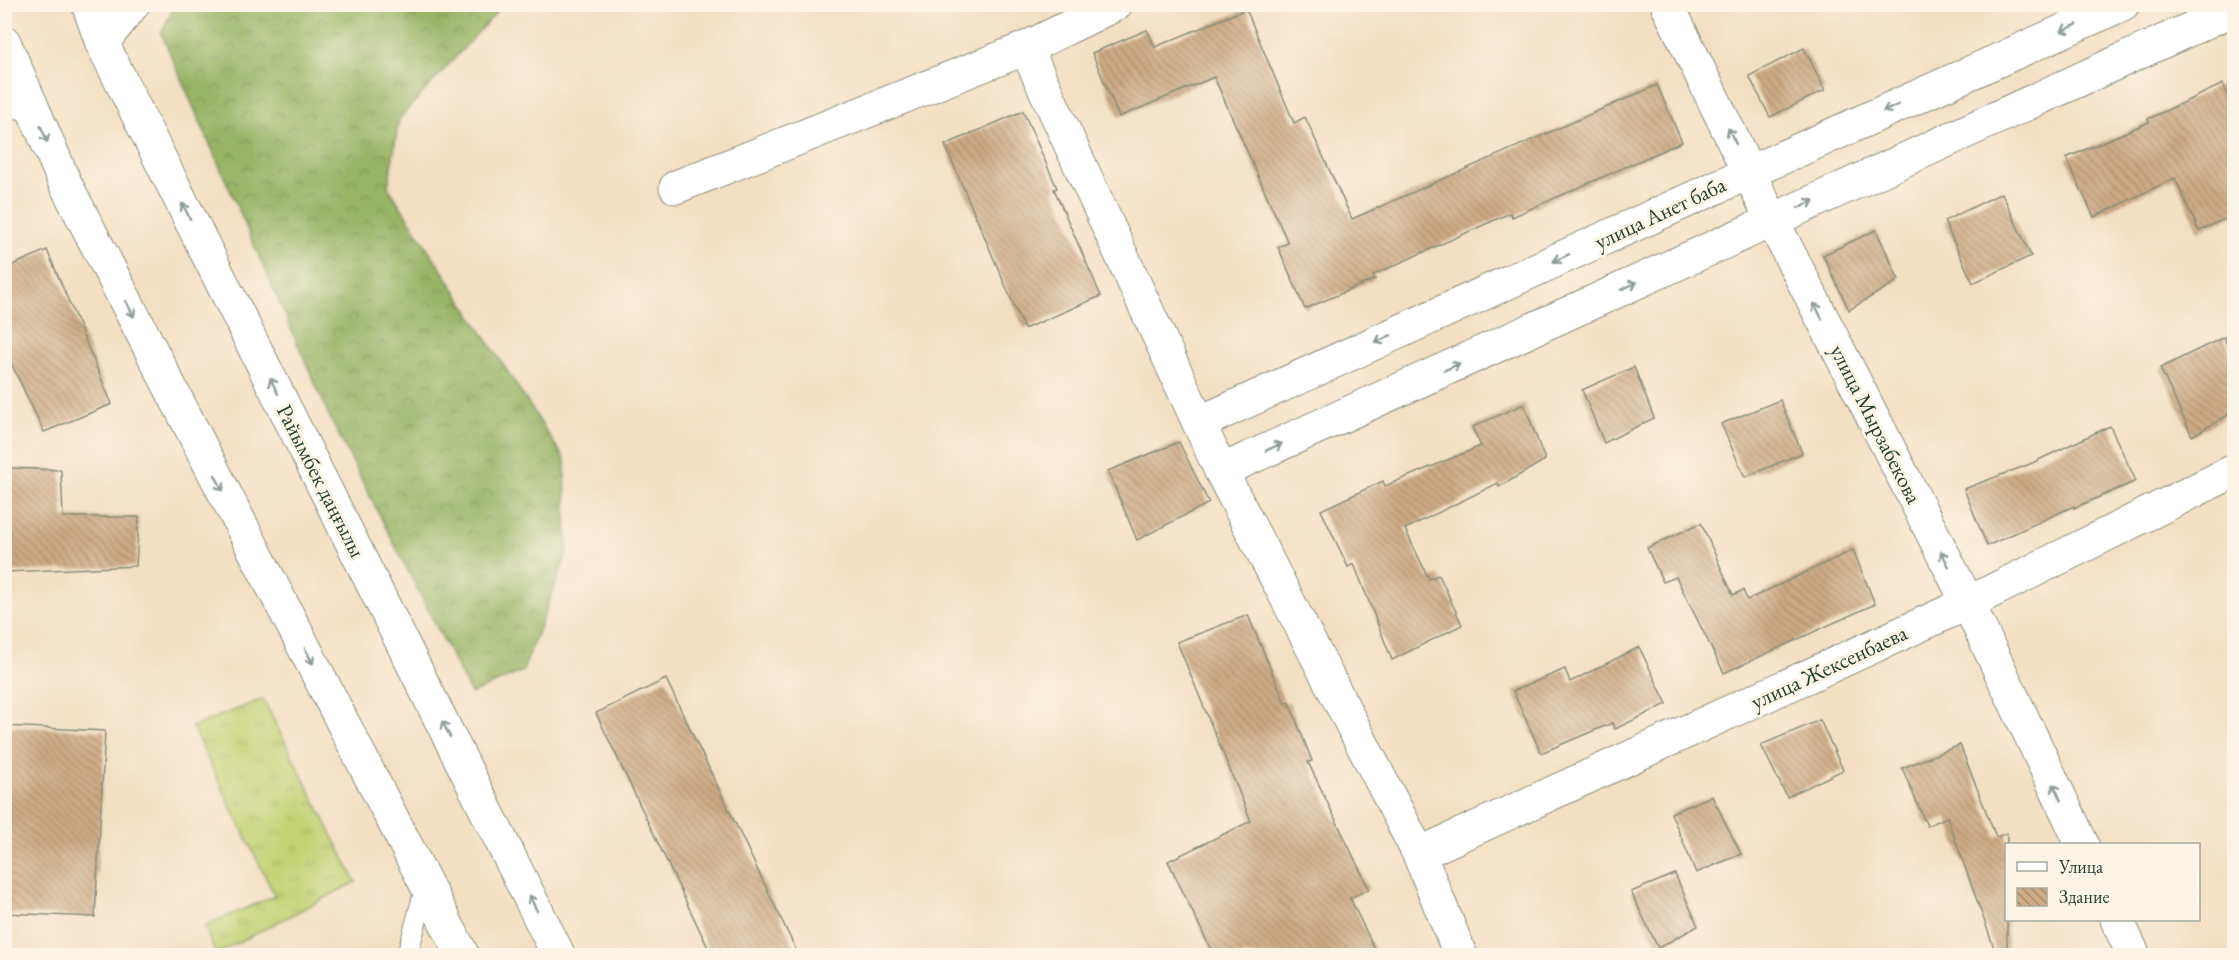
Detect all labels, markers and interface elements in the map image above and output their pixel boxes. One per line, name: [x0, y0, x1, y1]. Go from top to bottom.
one-way arrow: [2061, 23, 2079, 35]
one-way arrow: [1883, 103, 1901, 114]
one-way arrow: [39, 125, 50, 143]
one-way arrow: [1726, 127, 1737, 145]
street label: улица Анет баба: [1590, 170, 1730, 256]
one-way arrow: [1796, 198, 1815, 209]
one-way arrow: [180, 203, 192, 221]
one-way arrow: [1552, 253, 1570, 264]
one-way arrow: [1620, 280, 1638, 292]
one-way arrow: [125, 300, 136, 318]
one-way arrow: [1812, 302, 1823, 320]
one-way arrow: [1375, 334, 1393, 345]
street label: улица Мырзабекова: [1823, 339, 1929, 509]
one-way arrow: [1443, 361, 1461, 372]
one-way arrow: [267, 377, 279, 395]
street label: Райымбек даңғылы: [270, 400, 372, 562]
one-way arrow: [1265, 441, 1283, 453]
one-way arrow: [214, 473, 225, 491]
one-way arrow: [1939, 550, 1951, 568]
street label: улица Жексенбаева: [1746, 618, 1912, 716]
one-way arrow: [303, 646, 315, 664]
one-way arrow: [439, 720, 451, 738]
one-way arrow: [2050, 783, 2062, 801]
legend: [2005, 843, 2200, 921]
text: Улица: [2058, 855, 2104, 878]
text: Здание: [2059, 885, 2109, 908]
one-way arrow: [527, 895, 538, 913]

